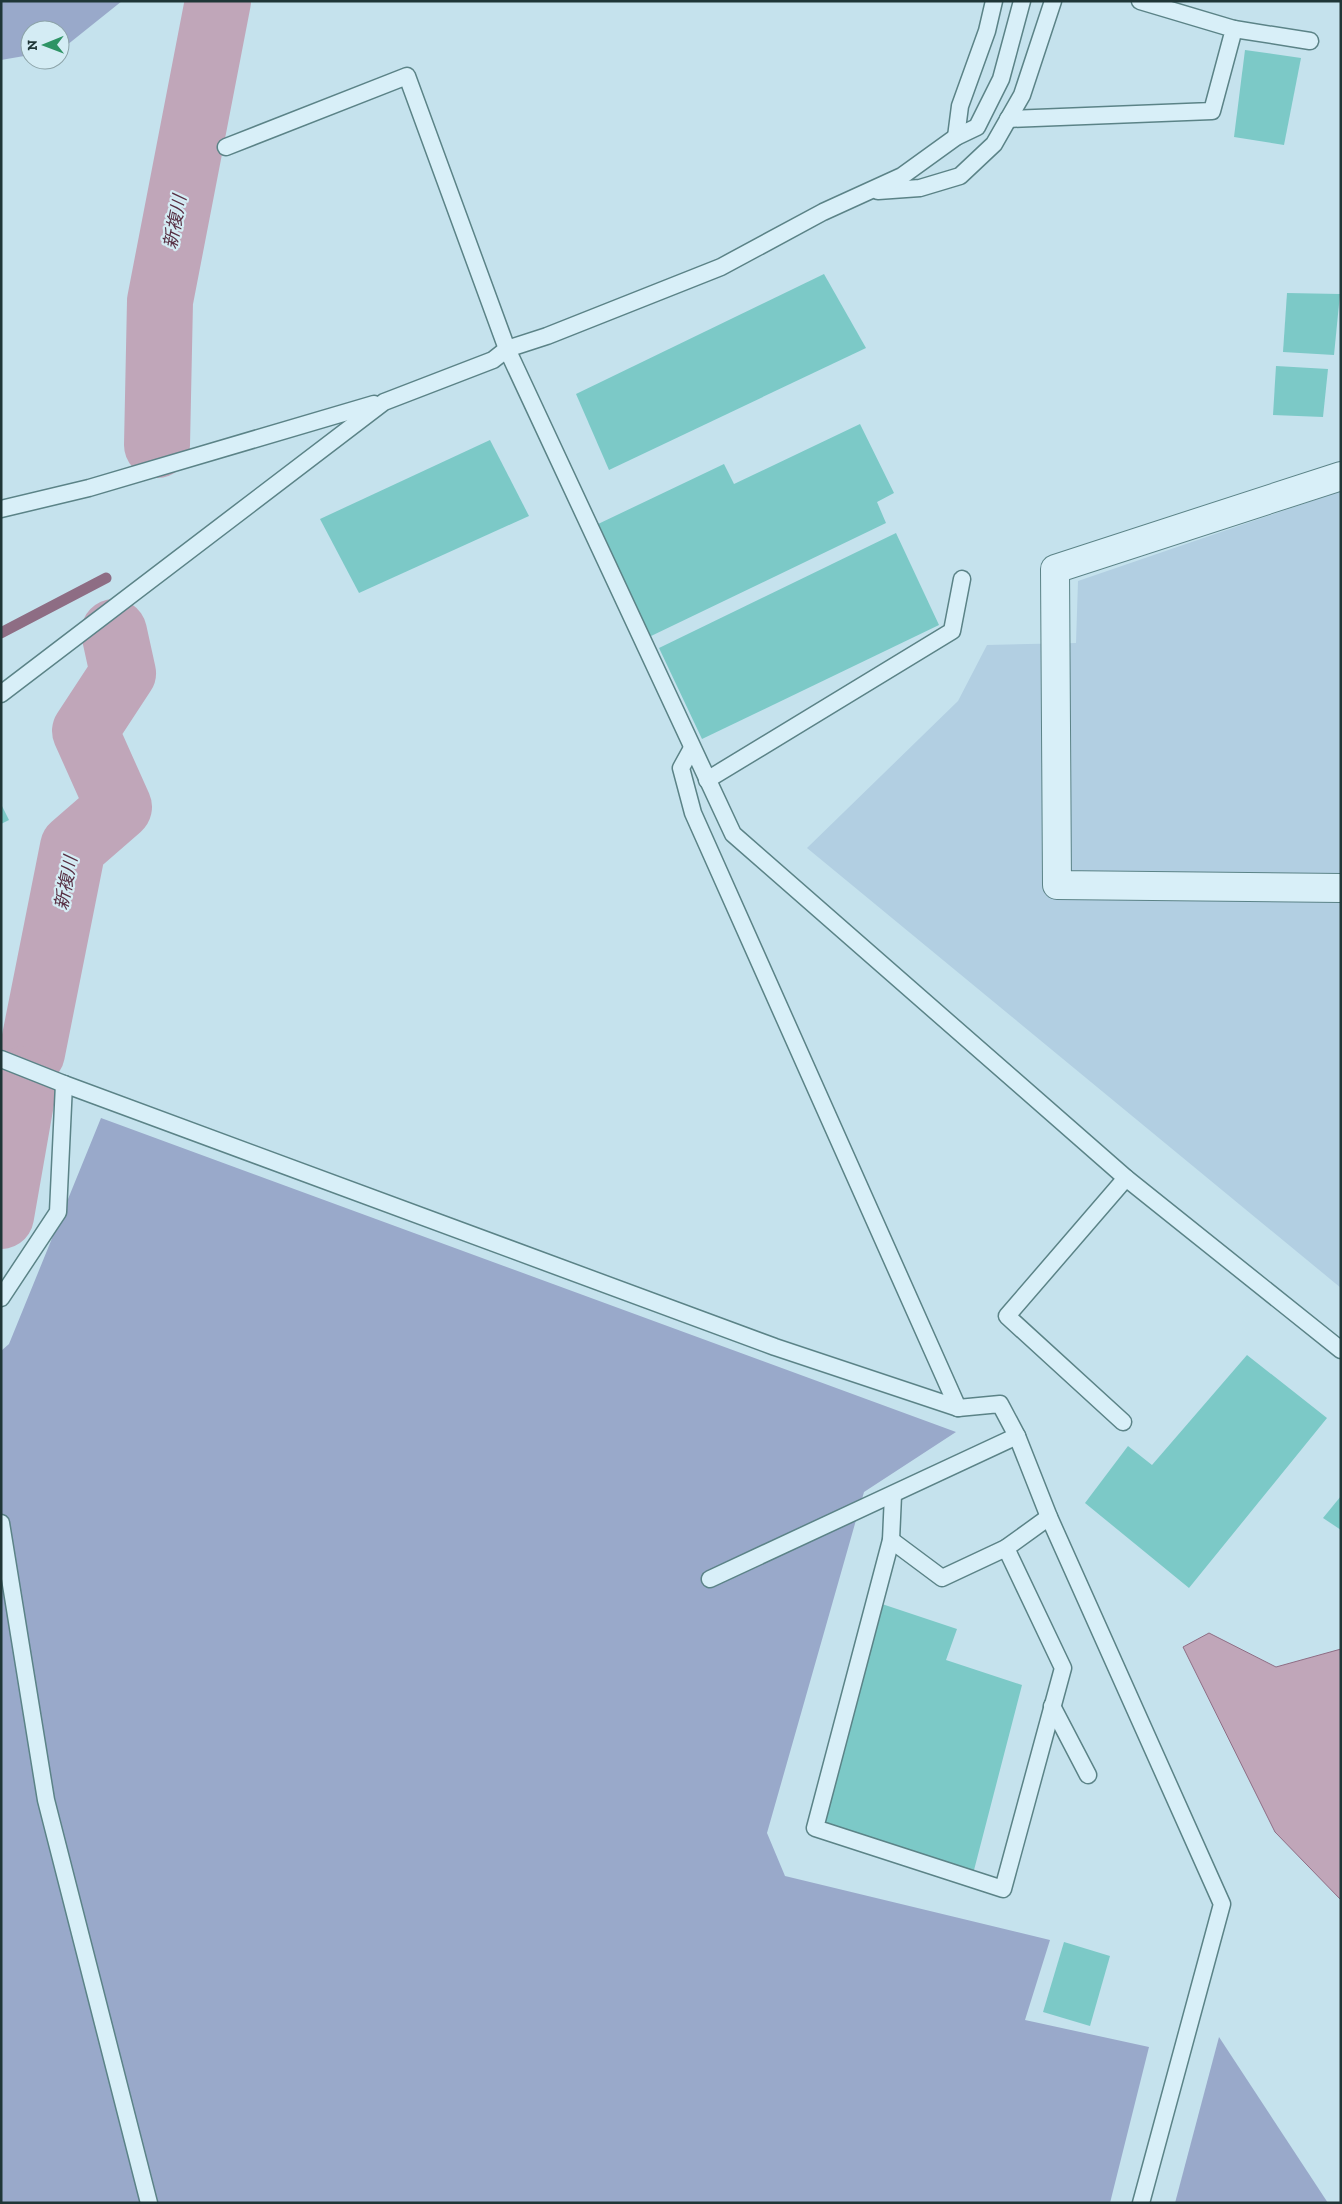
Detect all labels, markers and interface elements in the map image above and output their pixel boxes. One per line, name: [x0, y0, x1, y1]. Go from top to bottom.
north arrow: [20, 20, 70, 70]
text: N: [24, 39, 41, 51]
water label: 新複川: [159, 191, 191, 251]
water label: 新複川: [50, 852, 82, 912]

